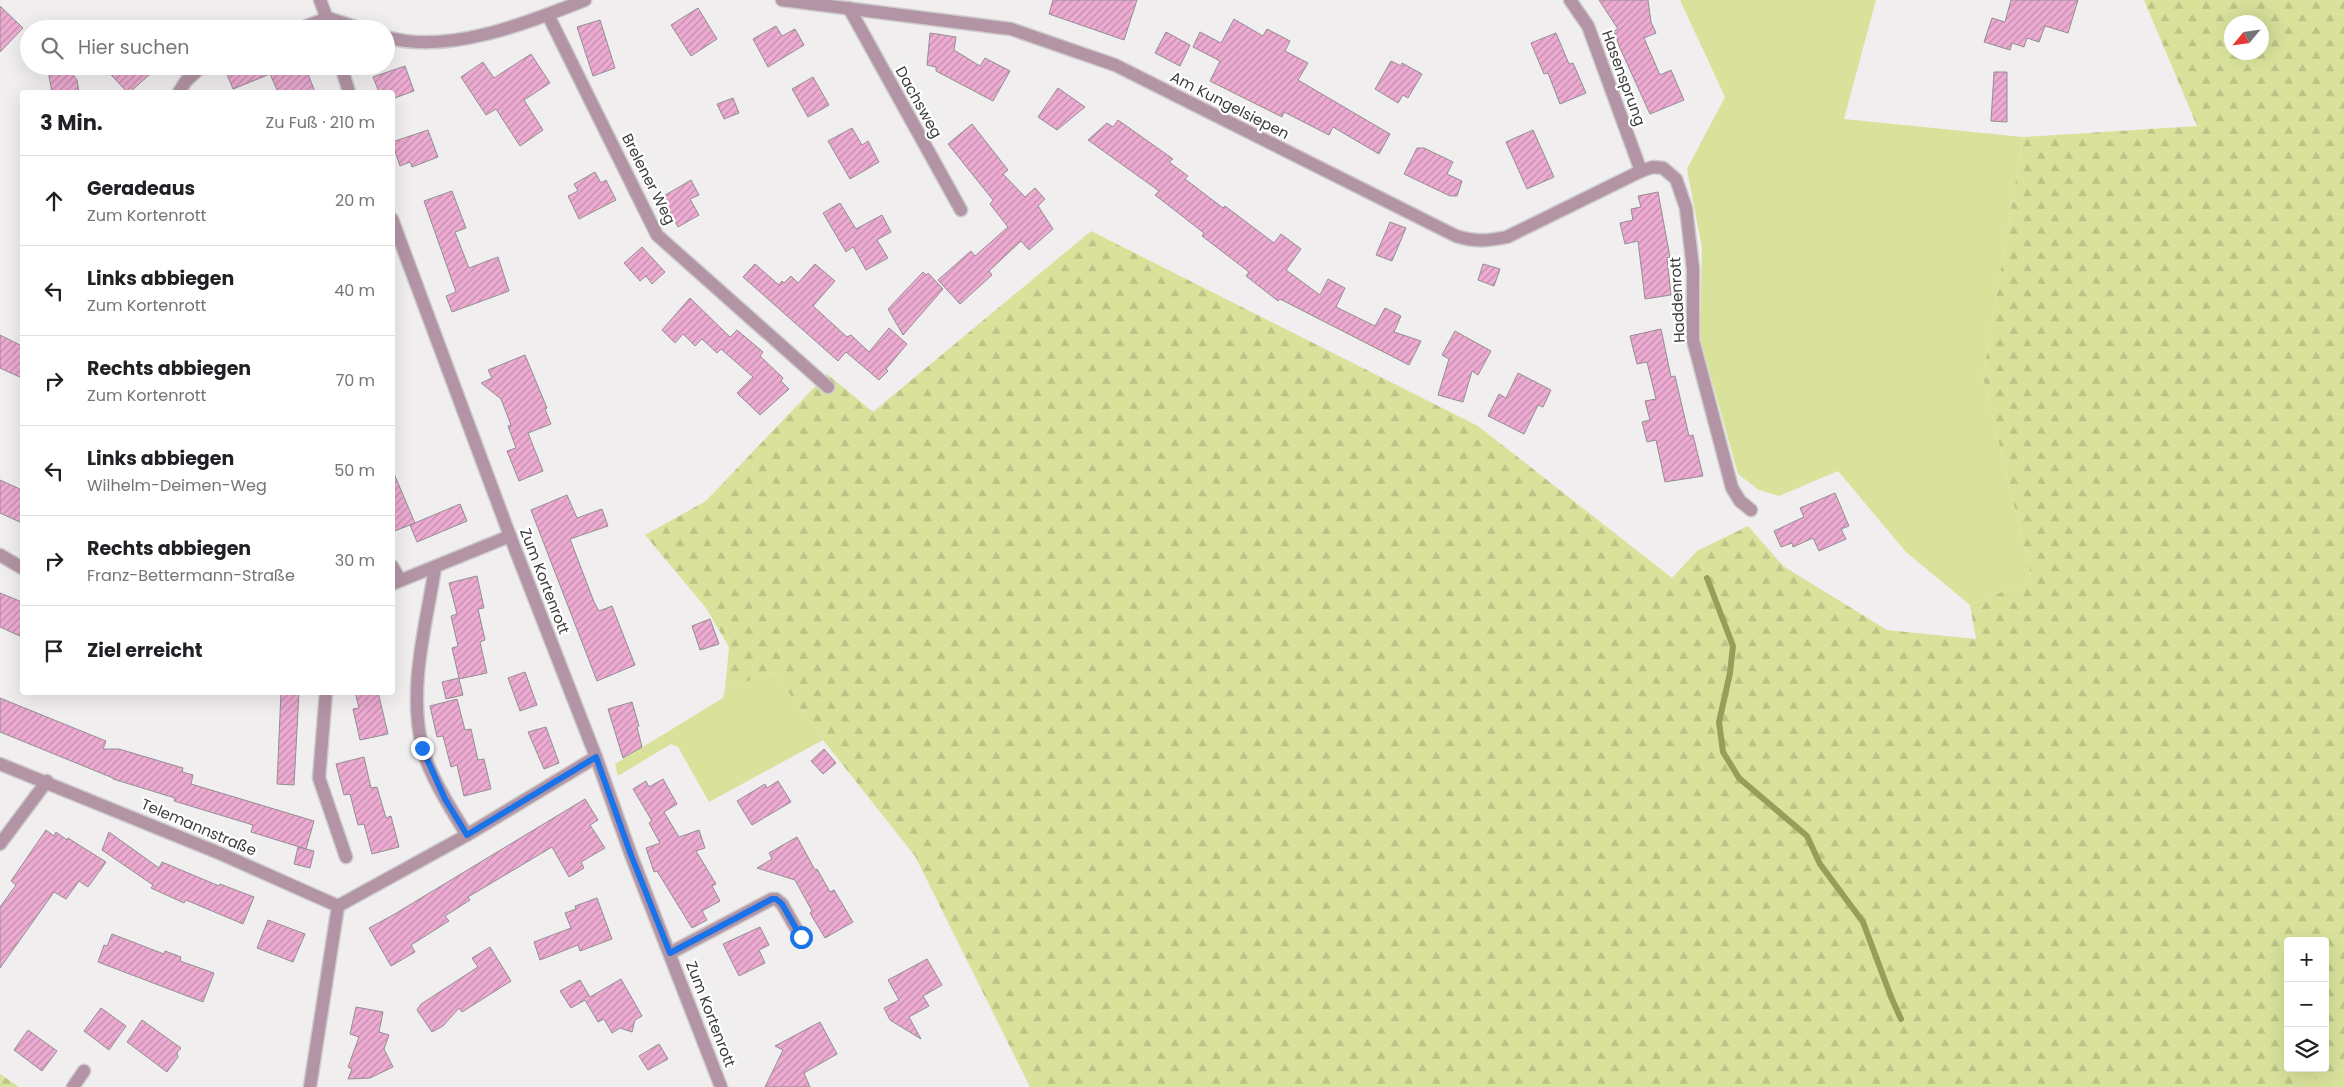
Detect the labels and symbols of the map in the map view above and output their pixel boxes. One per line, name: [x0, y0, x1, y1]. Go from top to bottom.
north arrow: [2224, 15, 2269, 60]
street label: Hasensprung: [1597, 27, 1651, 129]
street label: Dachsweg: [891, 62, 947, 142]
street label: Am Kungelsiepen: [1167, 66, 1293, 144]
street label: Brelener Weg: [617, 130, 681, 228]
street label: Haddenrott: [1664, 257, 1690, 343]
street label: Zum Kortenrott: [515, 525, 575, 637]
route end: [411, 737, 434, 760]
street label: Telemannstraße: [138, 793, 260, 861]
route start: [790, 926, 813, 949]
street label: Zum Kortenrott: [681, 958, 741, 1070]

